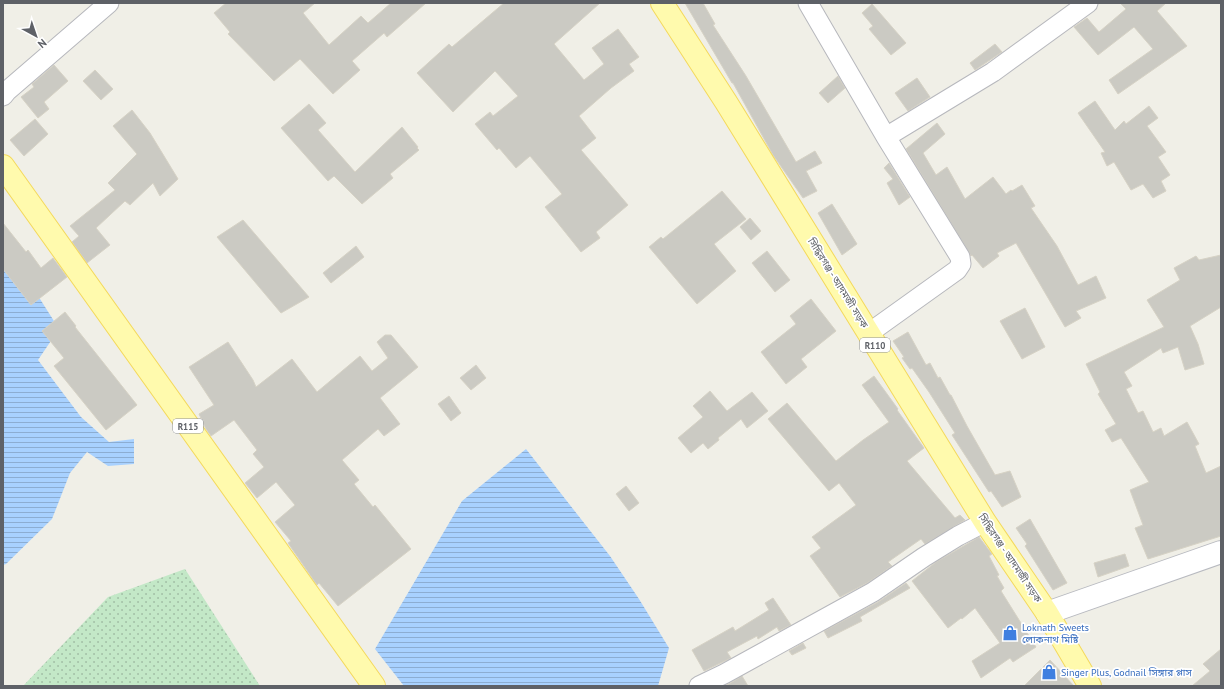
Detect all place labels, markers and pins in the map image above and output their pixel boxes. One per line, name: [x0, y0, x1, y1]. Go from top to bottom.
place label: Loknath Sweets লোকনাথ মিষ্টি: [1022, 621, 1089, 646]
shop icon: Loknath Sweets লোকনাথ মিষ্টি: [1001, 624, 1019, 642]
shop icon: Singer Plus, Godnail সিঙ্গার প্লাস: [1040, 663, 1058, 681]
place label: Singer Plus, Godnail সিঙ্গার প্লাস: [1061, 666, 1193, 679]

